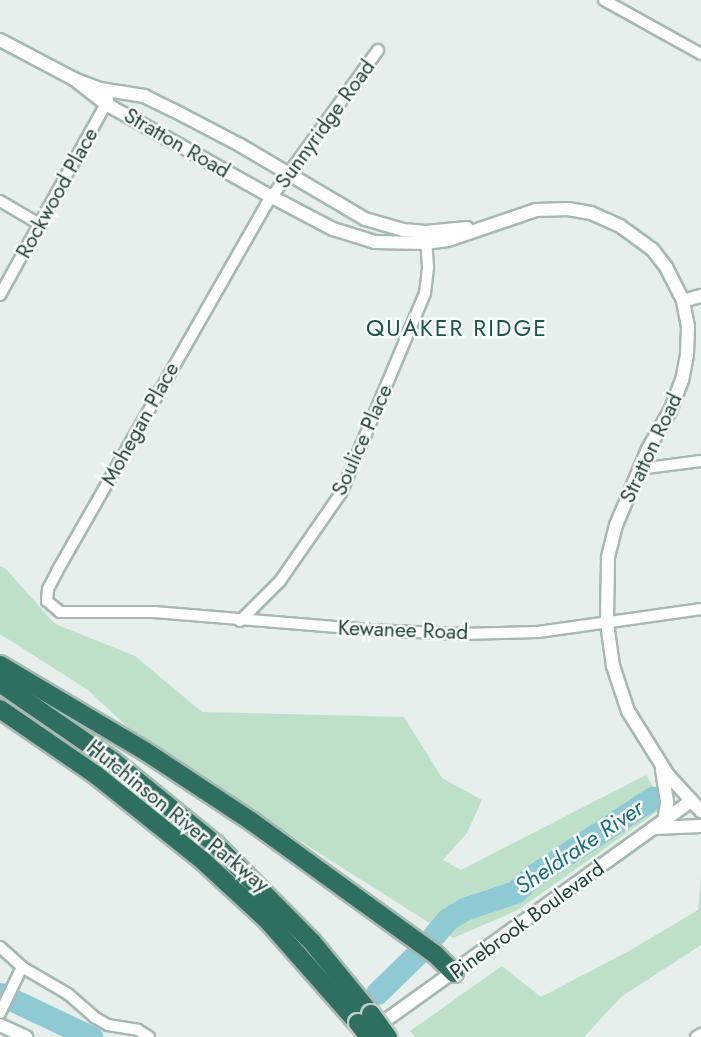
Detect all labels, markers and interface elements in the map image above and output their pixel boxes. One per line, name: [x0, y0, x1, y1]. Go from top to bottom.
street label: Sunnyridge Road: [270, 55, 380, 193]
street label: Stratton Road: [120, 103, 234, 183]
street label: Rockwood Place: [11, 123, 103, 263]
district label: QUAKER RIDGE: [368, 314, 546, 342]
street label: Mohegan Place: [96, 358, 184, 490]
street label: Soulice Place: [326, 381, 398, 499]
street label: Stratton Road: [615, 389, 687, 507]
street label: Kewanee Road: [337, 615, 469, 645]
street label: Hutchinson River Parkway: [82, 735, 274, 897]
water label: Sheldrake River: [510, 794, 648, 900]
street label: Pinebrook Boulevard: [445, 856, 609, 984]

